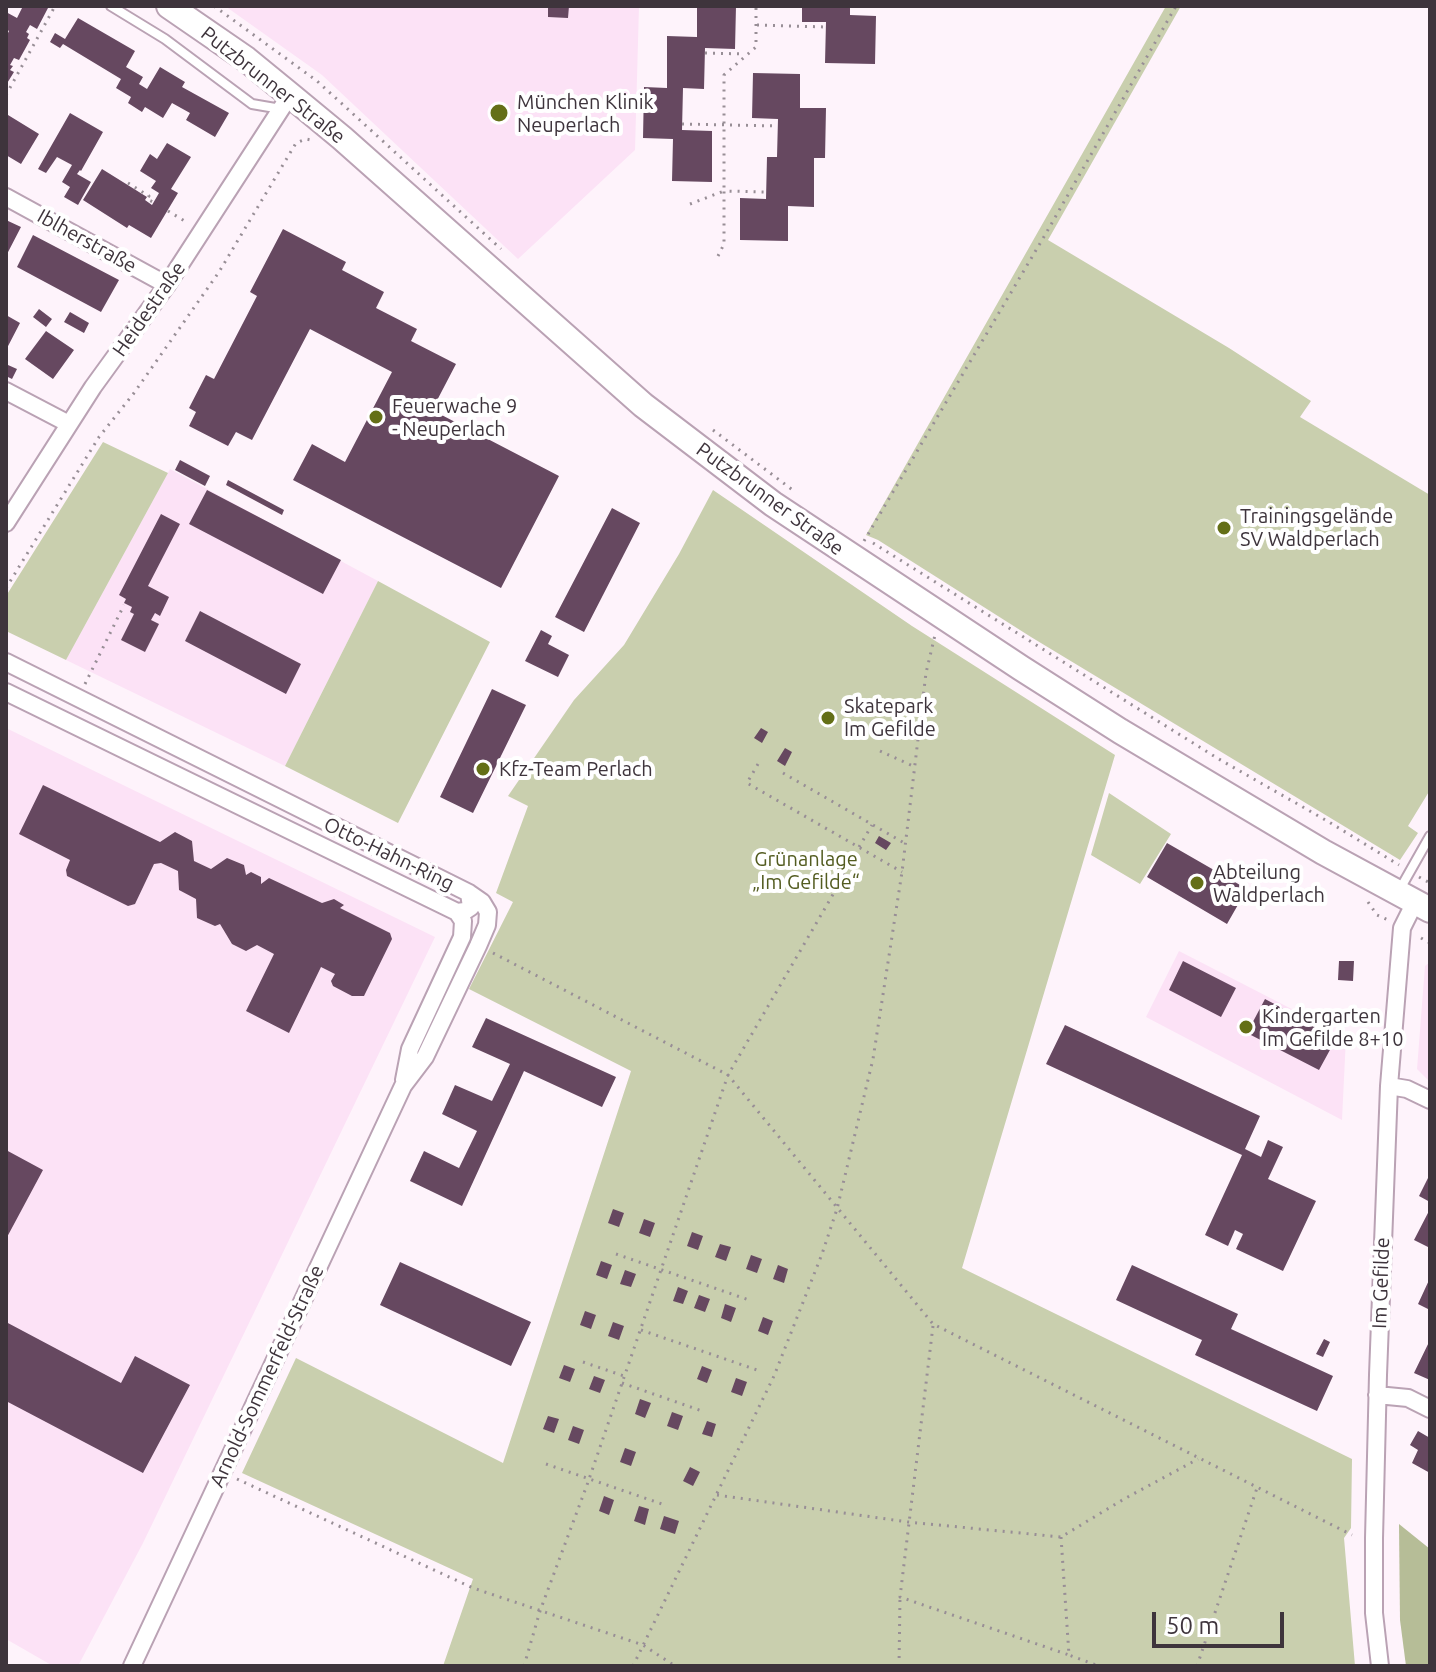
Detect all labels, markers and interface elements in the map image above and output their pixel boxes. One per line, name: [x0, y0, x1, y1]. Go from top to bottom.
street label: Putzbrunner Straße: [196, 21, 350, 149]
place label: München Klinik Neuperlach: [517, 90, 654, 137]
marker: München Klinik Neuperlach: [488, 102, 510, 124]
street label: Iblherstraße: [33, 204, 141, 278]
street label: Heidestraße: [108, 257, 190, 361]
place label: Feuerwache 9 - Neuperlach: [392, 394, 517, 441]
marker: Feuerwache 9 - Neuperlach: [367, 408, 385, 426]
street label: Putzbrunner Straße: [692, 437, 848, 561]
place label: Trainingsgelände SV Waldperlach: [1240, 504, 1393, 551]
marker: Trainingsgelände SV Waldperlach: [1215, 519, 1233, 537]
place label: Skatepark Im Gefilde: [844, 694, 936, 741]
marker: Skatepark Im Gefilde: [819, 709, 837, 727]
place label: Kfz-Team Perlach: [499, 757, 653, 781]
marker: Kfz-Team Perlach: [474, 760, 492, 778]
street label: Otto-Hahn-Ring: [320, 812, 458, 896]
park label: Grünanlage „Im Gefilde“: [752, 847, 860, 894]
place label: Abteilung Waldperlach: [1213, 860, 1325, 907]
marker: Abteilung Waldperlach: [1188, 874, 1206, 892]
place label: Kindergarten Im Gefilde 8+10: [1262, 1004, 1403, 1051]
marker: Kindergarten Im Gefilde 8+10: [1237, 1018, 1255, 1036]
street label: Im Gefilde: [1367, 1237, 1395, 1329]
street label: Arnold-Sommerfeld-Straße: [205, 1261, 329, 1491]
scale bar: [1156, 1596, 1288, 1646]
text: 50 m: [1166, 1612, 1219, 1639]

